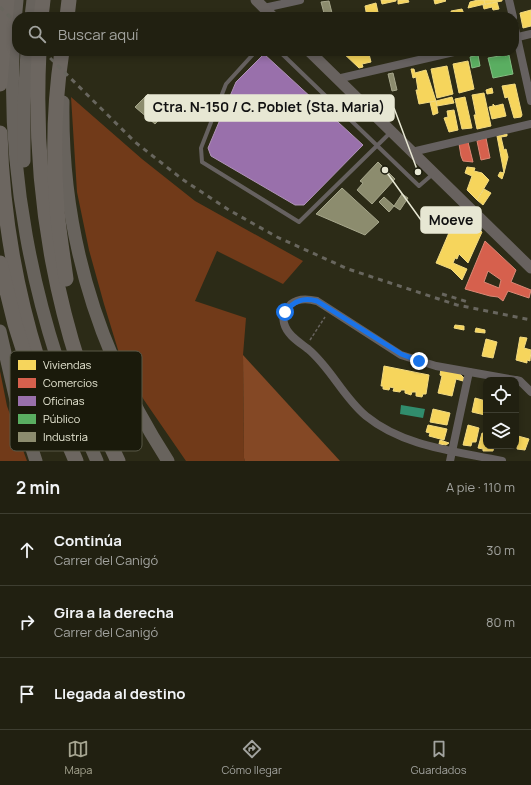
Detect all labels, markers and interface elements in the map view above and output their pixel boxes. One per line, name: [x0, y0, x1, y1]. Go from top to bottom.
search box: [12, 12, 519, 56]
icon: search: [26, 23, 48, 45]
text: Buscar aquí: [58, 24, 139, 45]
callout: Ctra. N-150 / C. Poblet (Sta. Maria): [145, 95, 394, 121]
text: Ctra. N-150 / C. Poblet (Sta. Maria): [153, 97, 385, 116]
callout: Moeve: [421, 207, 481, 233]
text: Moeve: [429, 210, 473, 229]
route start: [276, 303, 294, 321]
legend: [10, 351, 142, 451]
route end: [410, 352, 428, 370]
text: Viviendas: [43, 357, 92, 372]
text: Comercios: [43, 375, 98, 390]
map controls: [483, 377, 519, 449]
button: locate: [483, 377, 519, 413]
text: Oficinas: [43, 393, 85, 408]
text: Público: [43, 411, 81, 426]
button: layers: [483, 413, 519, 449]
text: Industria: [43, 429, 88, 444]
text: 2 min: [16, 476, 60, 499]
text: A pie · 110 m: [446, 478, 515, 496]
text: Continúa: [54, 530, 122, 551]
icon: ahead: [16, 539, 38, 561]
text: 30 m: [486, 541, 515, 559]
text: Carrer del Canigó: [54, 551, 158, 569]
text: Gira a la derecha: [54, 602, 174, 623]
icon: right: [16, 611, 38, 633]
text: 80 m: [486, 613, 515, 631]
text: Carrer del Canigó: [54, 623, 158, 641]
icon: arrive: [16, 683, 38, 705]
text: Llegada al destino: [54, 683, 186, 704]
tab: Mapa: [64, 738, 92, 777]
tab: Cómo llegar: [221, 738, 282, 777]
tab: Guardados: [411, 738, 467, 777]

